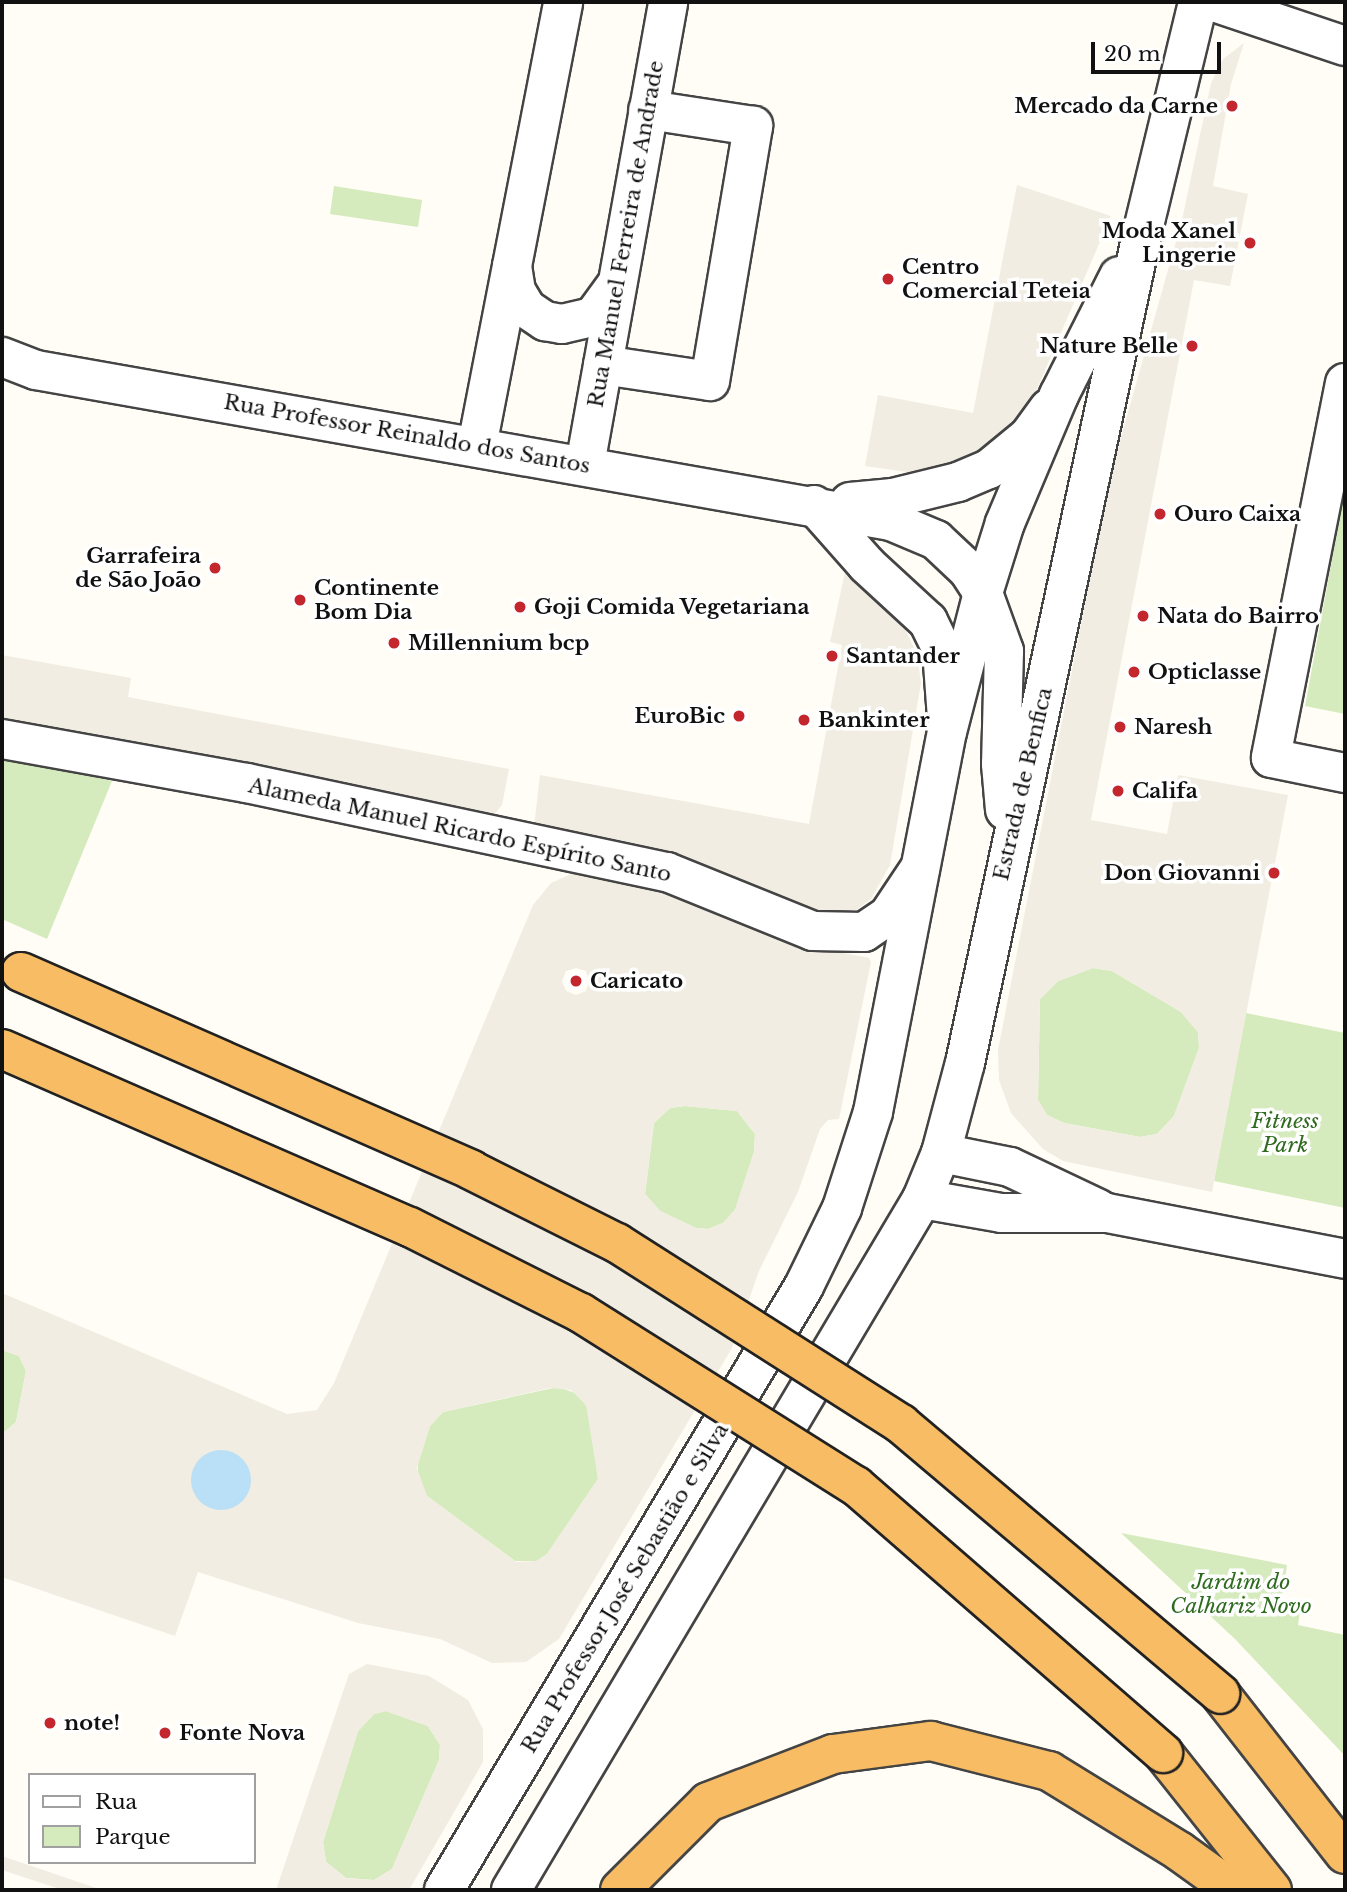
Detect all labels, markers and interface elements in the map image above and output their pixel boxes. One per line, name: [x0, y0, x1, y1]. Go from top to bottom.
scale bar: [1095, 28, 1224, 72]
text: 20 m: [1104, 41, 1161, 67]
street label: Rua Manuel Ferreira de Andrade: [583, 58, 669, 410]
place label: Mercado da Carne: [1014, 93, 1218, 119]
marker: Mercado da Carne: [1224, 98, 1240, 114]
place label: Moda Xanel Lingerie: [1101, 218, 1236, 268]
marker: Moda Xanel Lingerie: [1242, 235, 1258, 251]
place label: Centro Comercial Teteia: [902, 254, 1091, 304]
marker: Centro Comercial Teteia: [880, 271, 896, 287]
place label: Nature Belle: [1040, 333, 1178, 359]
marker: Nature Belle: [1184, 338, 1200, 354]
street label: Rua Professor Reinaldo dos Santos: [221, 389, 593, 479]
place label: Ouro Caixa: [1174, 501, 1301, 527]
marker: Ouro Caixa: [1152, 506, 1168, 522]
place label: Garrafeira de São João: [75, 543, 201, 593]
marker: Garrafeira de São João: [207, 560, 223, 576]
place label: Continente Bom Dia: [314, 575, 439, 625]
marker: Continente Bom Dia: [292, 592, 308, 608]
place label: Goji Comida Vegetariana: [534, 594, 810, 620]
marker: Goji Comida Vegetariana: [512, 599, 528, 615]
place label: Nata do Bairro: [1157, 603, 1319, 629]
marker: Nata do Bairro: [1135, 608, 1151, 624]
place label: Millennium bcp: [408, 630, 589, 656]
marker: Millennium bcp: [386, 635, 402, 651]
place label: Santander: [846, 643, 960, 669]
marker: Santander: [824, 648, 840, 664]
place label: Opticlasse: [1148, 659, 1261, 685]
marker: Opticlasse: [1126, 664, 1142, 680]
street label: Estrada de Benfica: [988, 685, 1058, 883]
place label: EuroBic: [634, 703, 725, 729]
place label: Bankinter: [818, 707, 930, 733]
marker: EuroBic: [731, 708, 747, 724]
marker: Bankinter: [796, 712, 812, 728]
place label: Naresh: [1134, 714, 1212, 740]
marker: Naresh: [1112, 719, 1128, 735]
street label: Alameda Manuel Ricardo Espírito Santo: [246, 773, 674, 887]
place label: Califa: [1132, 778, 1198, 804]
marker: Califa: [1110, 783, 1126, 799]
place label: Don Giovanni: [1104, 860, 1260, 886]
marker: Don Giovanni: [1266, 865, 1282, 881]
place label: Caricato: [590, 968, 683, 994]
marker: Caricato: [568, 973, 584, 989]
park label: Fitness Park: [1251, 1108, 1319, 1158]
street label: Rua Professor José Sebastião e Silva: [516, 1418, 734, 1758]
park label: Jardim do Calhariz Novo: [1170, 1569, 1312, 1619]
place label: note!: [64, 1710, 120, 1736]
marker: note!: [42, 1715, 58, 1731]
place label: Fonte Nova: [179, 1720, 305, 1746]
marker: Fonte Nova: [157, 1725, 173, 1741]
legend: [28, 1773, 256, 1864]
text: Rua: [95, 1789, 137, 1815]
text: Parque: [95, 1824, 170, 1850]

